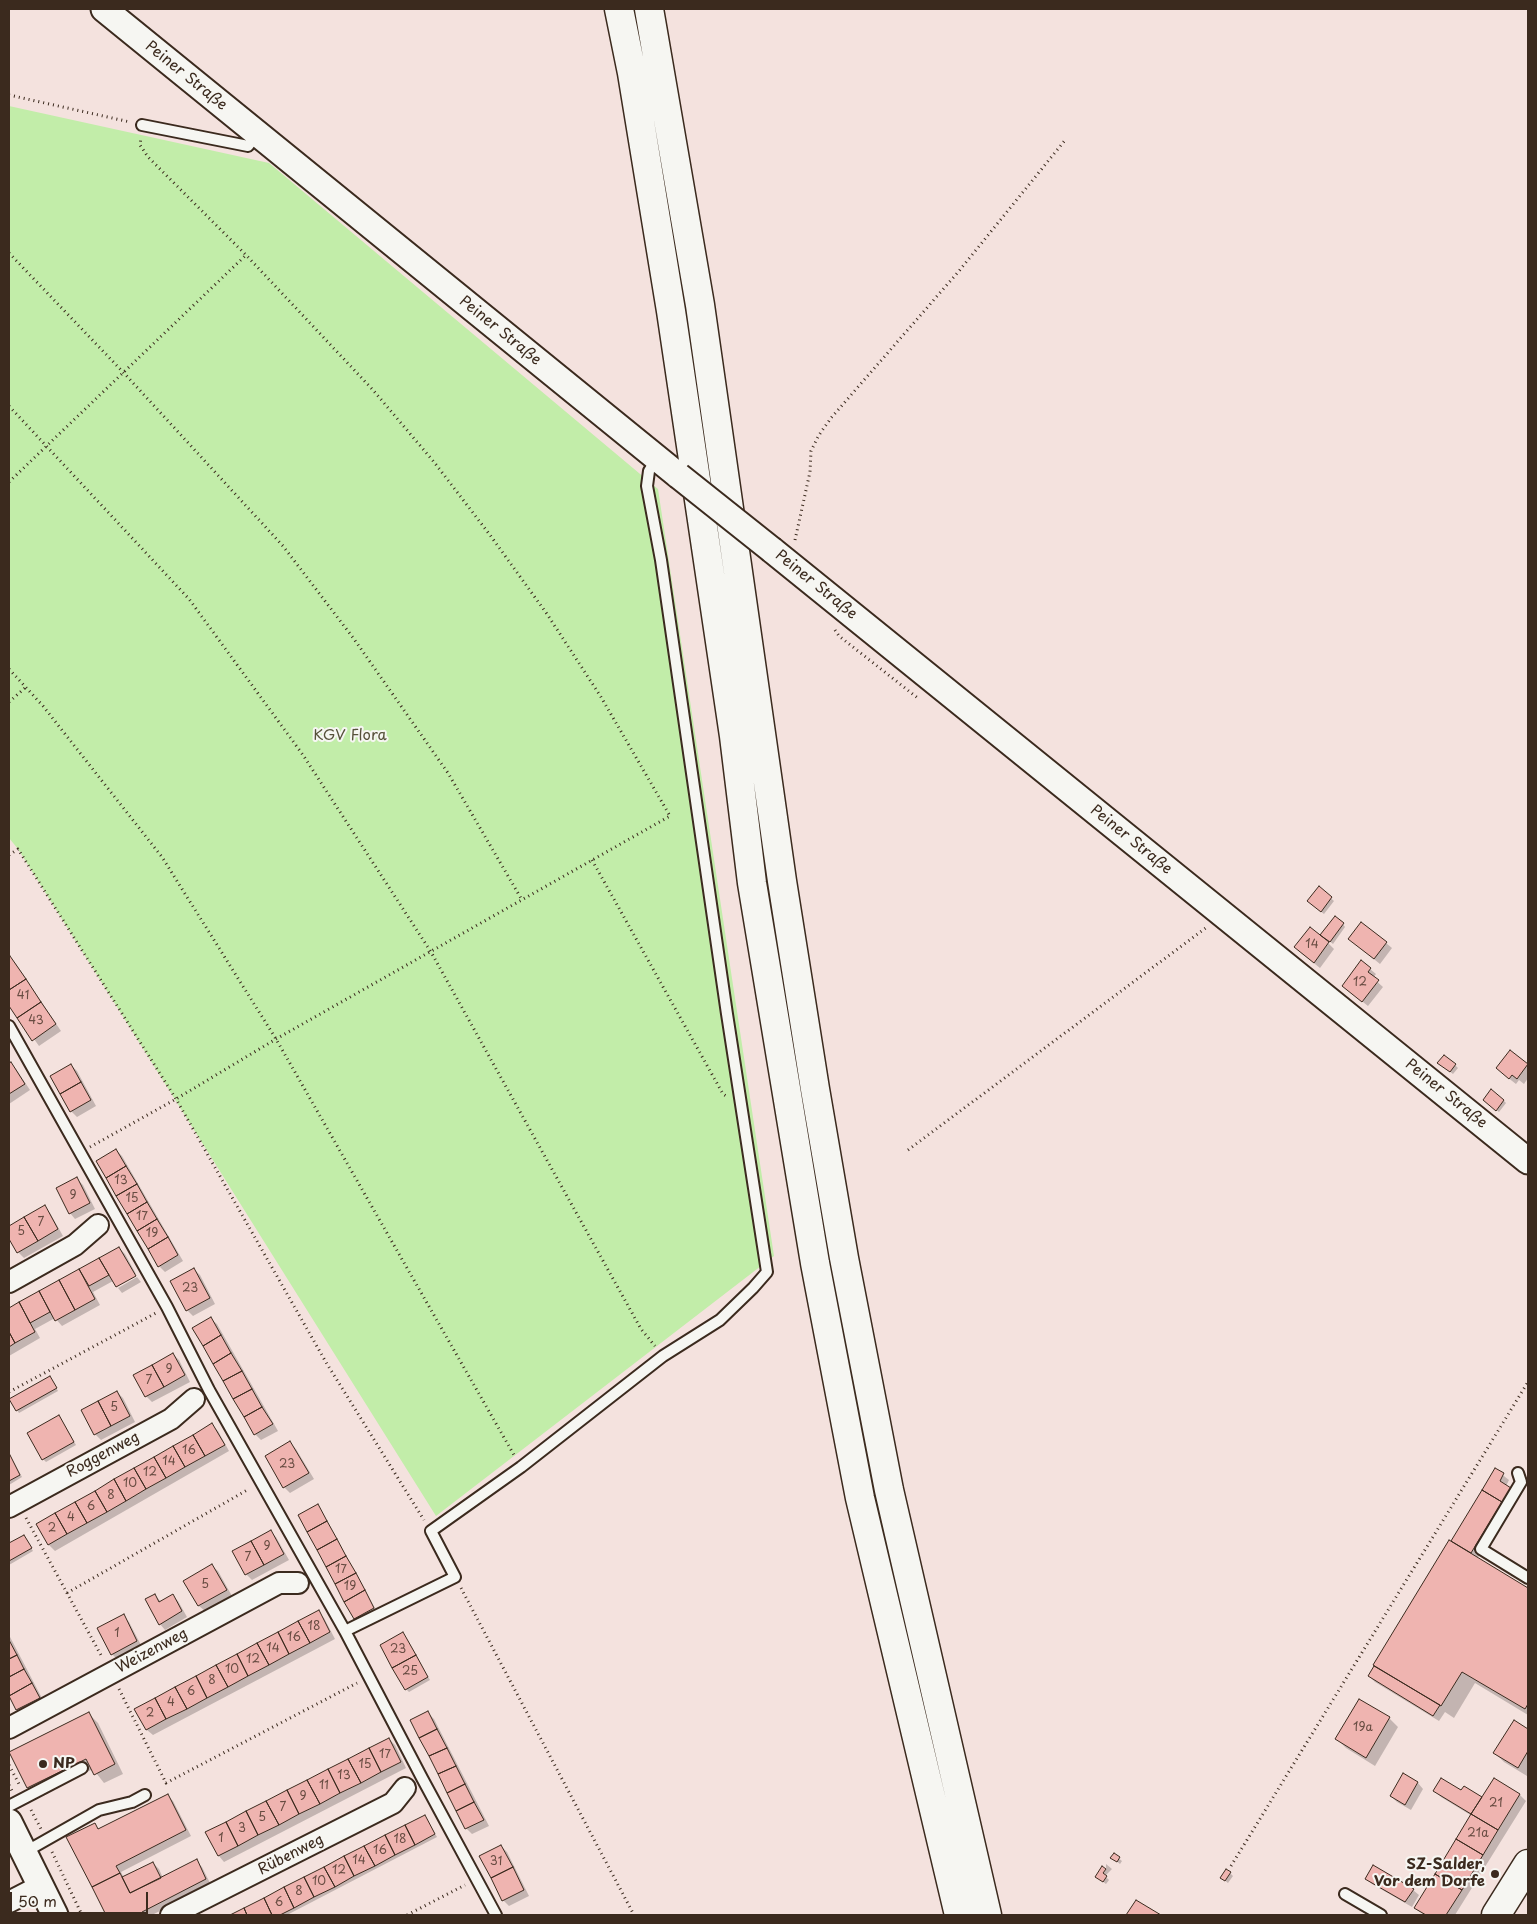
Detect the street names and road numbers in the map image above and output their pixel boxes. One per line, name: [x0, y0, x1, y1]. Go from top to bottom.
street label: Peiner Straße: [141, 38, 231, 114]
street label: Peiner Straße: [455, 293, 545, 369]
street label: Peiner Straße: [771, 547, 861, 623]
street label: Peiner Straße: [1086, 802, 1176, 878]
street label: Peiner Straße: [1401, 1056, 1491, 1132]
street label: Roggenweg: [63, 1428, 143, 1482]
street label: Weizenweg: [113, 1625, 191, 1677]
street label: Rübenweg: [255, 1831, 327, 1879]

